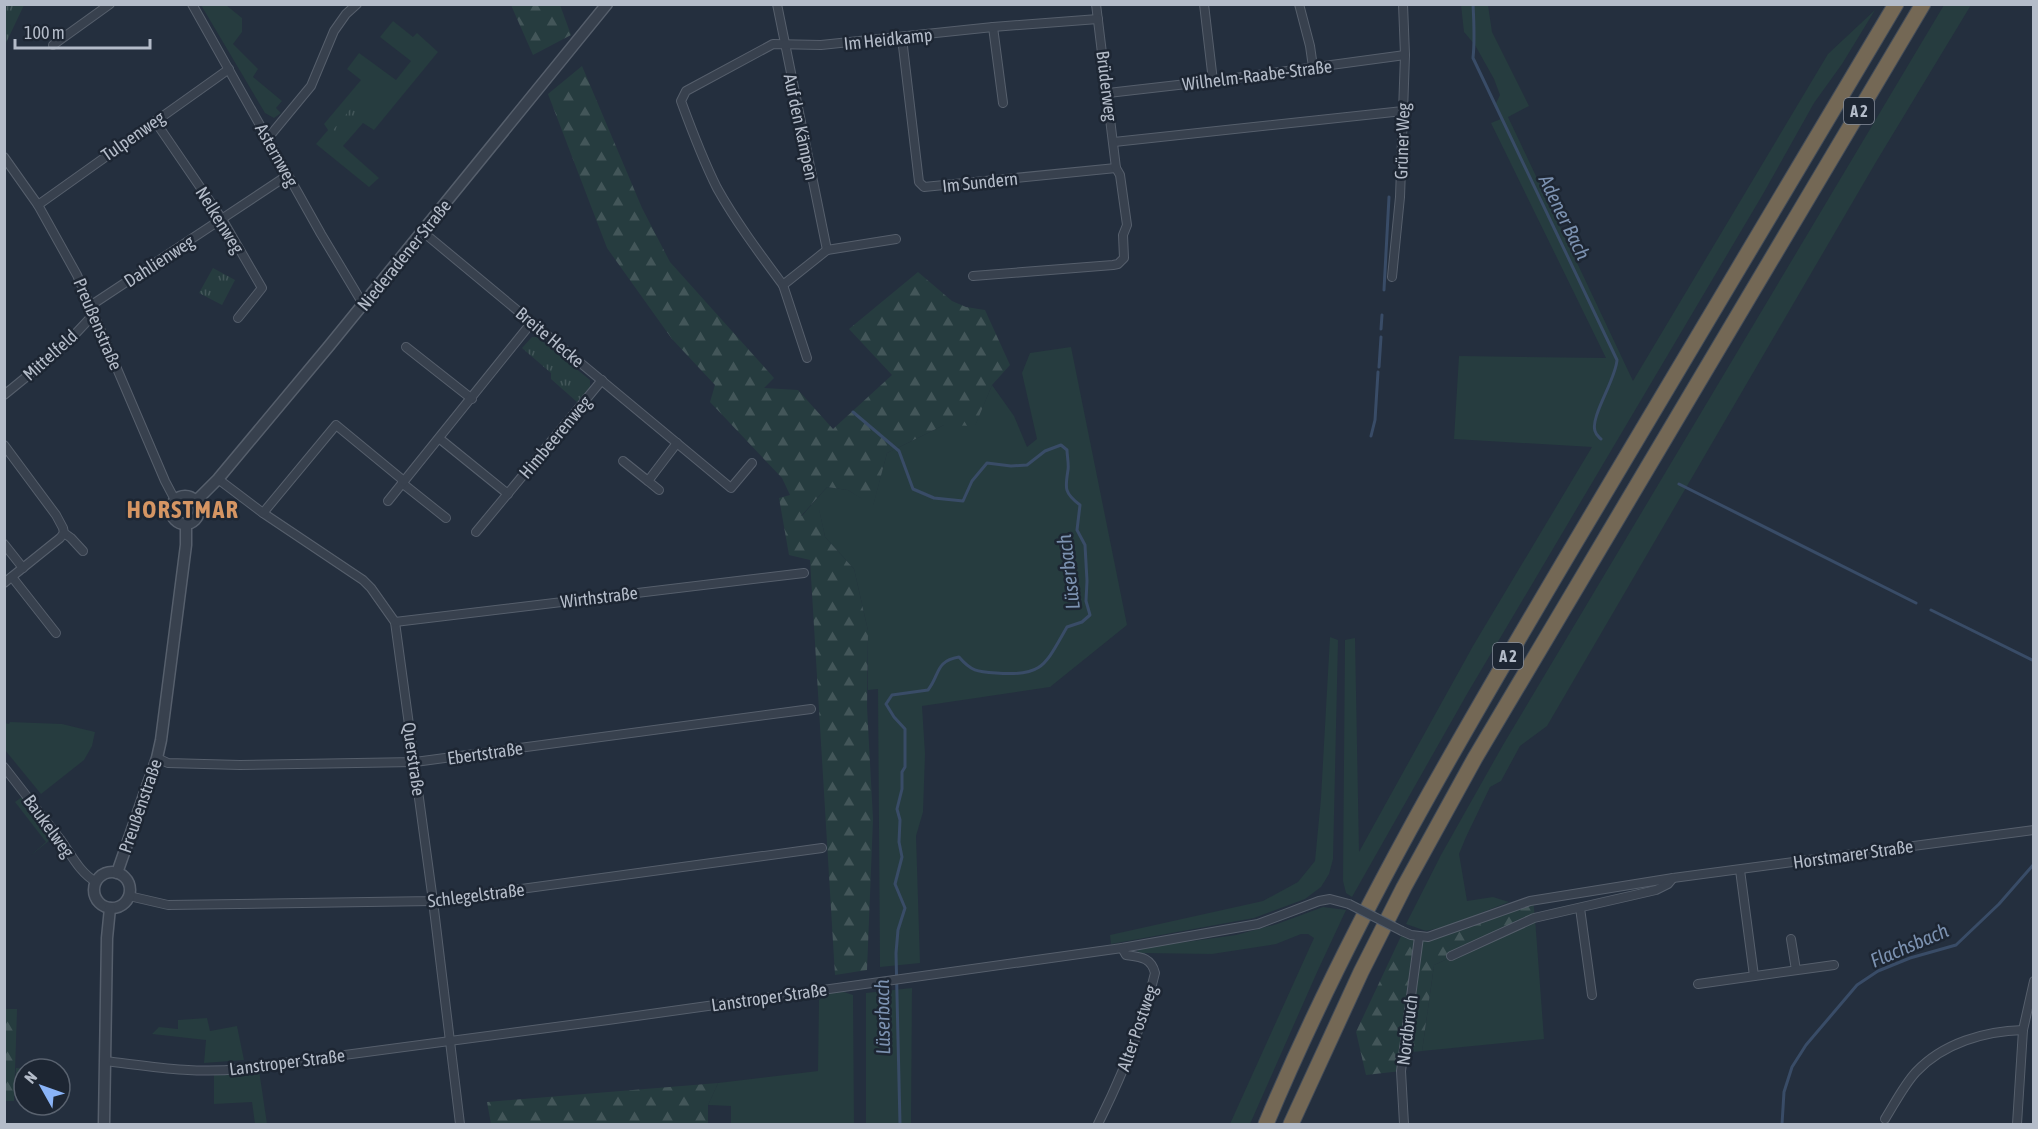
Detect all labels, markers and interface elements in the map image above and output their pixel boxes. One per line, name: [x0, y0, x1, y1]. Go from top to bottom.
scale bar: [15, 12, 150, 50]
text: 100 m: [24, 22, 65, 43]
street label: Im Heidkamp: [843, 24, 933, 54]
street label: Brüderweg: [1092, 49, 1122, 123]
street label: Wilhelm-Raabe-Straße: [1181, 55, 1333, 95]
street label: Auf den Kämpen: [779, 72, 823, 182]
road number: A 2: [1844, 98, 1874, 124]
street label: Grüner Weg: [1390, 102, 1414, 180]
street label: Tulpenweg: [97, 106, 169, 165]
street label: Asternweg: [251, 120, 303, 190]
street label: Im Sundern: [941, 168, 1019, 196]
water label: Adener Bach: [1534, 170, 1596, 263]
street label: Nelkenweg: [191, 183, 249, 257]
street label: Niederadener Straße: [353, 195, 455, 315]
street label: Dahlienweg: [120, 230, 198, 291]
street label: Preußenstraße: [69, 275, 127, 373]
street label: Breite Hecke: [512, 302, 588, 372]
street label: Mittelfeld: [19, 325, 81, 385]
street label: Himbeerenweg: [514, 391, 596, 482]
district label: HORSTMAR: [127, 496, 239, 523]
water label: Lüserbach: [1052, 533, 1084, 611]
street label: Wirthstraße: [559, 582, 639, 612]
road number: A 2: [1493, 643, 1523, 669]
street label: Querstraße: [398, 721, 430, 797]
street label: Ebertstraße: [446, 737, 524, 769]
street label: Preußenstraße: [114, 756, 166, 856]
street label: Baukelweg: [19, 791, 79, 862]
street label: Horstmarer Straße: [1792, 835, 1914, 873]
street label: Schlegelstraße: [426, 879, 526, 911]
water label: Flachsbach: [1867, 918, 1952, 972]
street label: Lanstroper Straße: [710, 978, 828, 1016]
water label: Lüserbach: [870, 979, 894, 1055]
street label: Alter Postweg: [1112, 982, 1162, 1074]
street label: Nordbruch: [1392, 994, 1422, 1066]
street label: Lanstroper Straße: [228, 1044, 346, 1080]
north arrow: [12, 1057, 72, 1117]
text: N: [21, 1068, 40, 1087]

